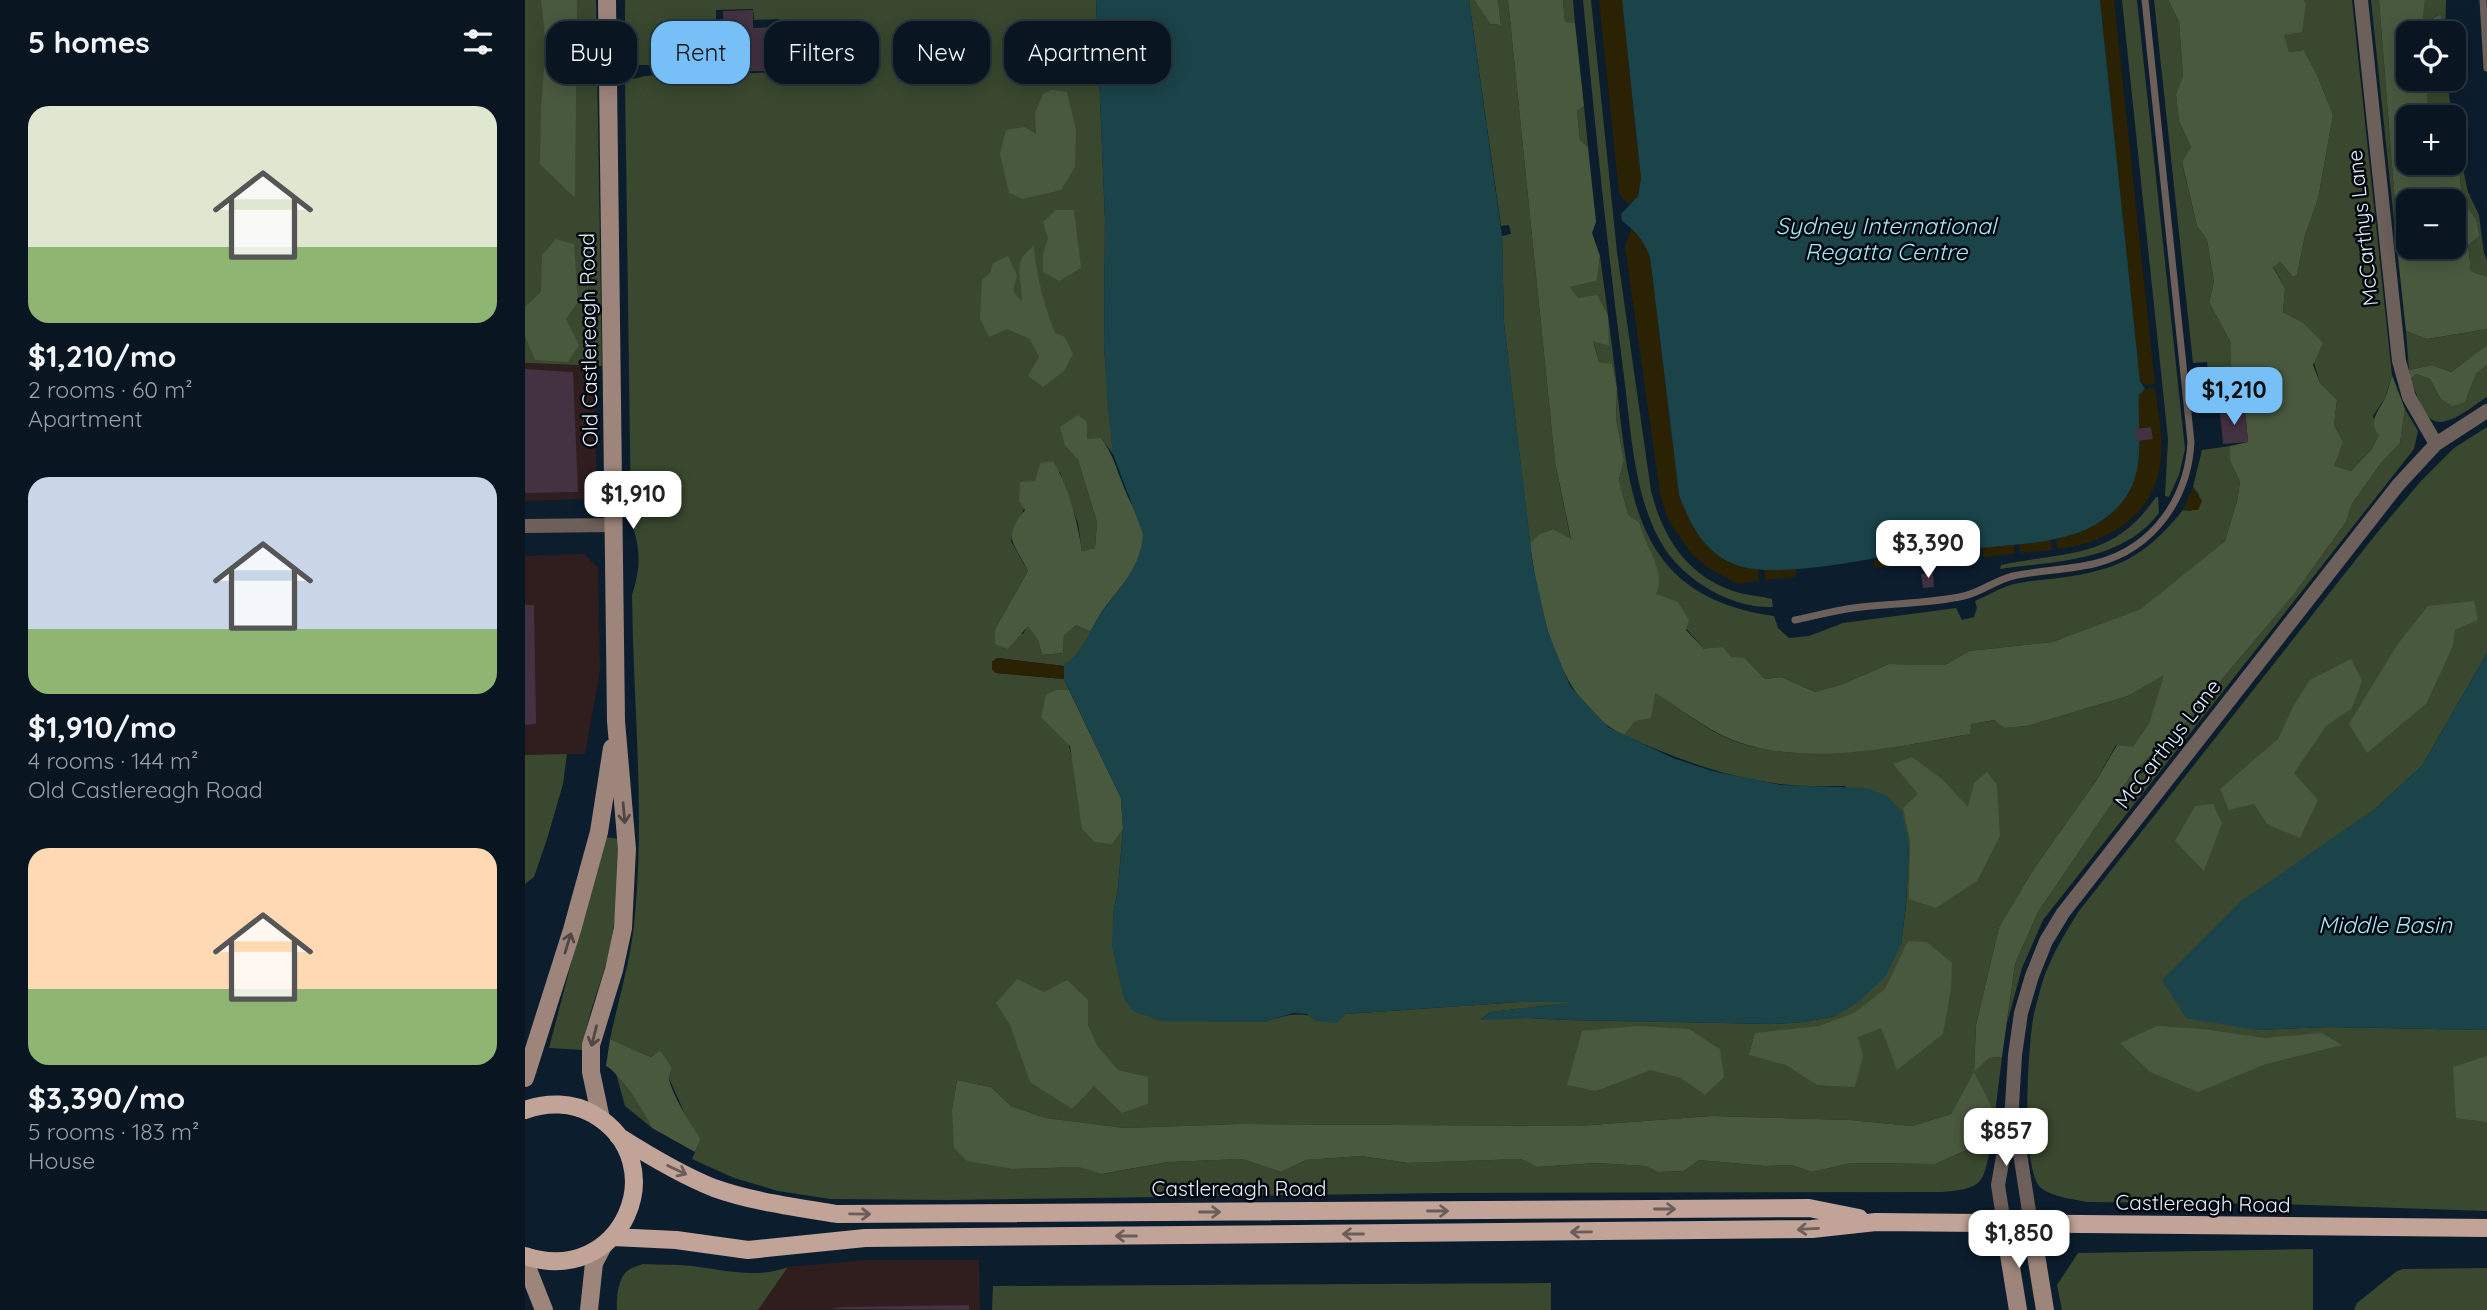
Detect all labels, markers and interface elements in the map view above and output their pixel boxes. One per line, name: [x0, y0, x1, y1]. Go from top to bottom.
chip: Buy: [546, 21, 637, 84]
chip: Rent: [651, 21, 750, 84]
chip: Filters: [764, 21, 879, 84]
chip: New: [893, 21, 990, 84]
chip: Apartment: [1004, 21, 1171, 84]
map controls: [2396, 21, 2466, 259]
button: locate: [2396, 21, 2466, 91]
text: 5 homes: [28, 23, 150, 61]
icon: filters: [459, 23, 497, 61]
button: +: [2396, 105, 2466, 175]
street label: McCarthys Lane: [2341, 149, 2383, 307]
icon: home: [200, 152, 326, 278]
button: −: [2396, 189, 2466, 259]
water label: Sydney International Regatta Centre: [1776, 211, 1999, 266]
street label: Old Castlereagh Road: [573, 233, 603, 447]
text: $1,210/mo: [28, 337, 176, 375]
pin: $1,210: [2177, 368, 2291, 427]
text: 2 rooms · 60 m²: [28, 375, 193, 404]
text: $1,210: [2201, 375, 2267, 404]
text: Apartment: [28, 404, 142, 433]
pin: $1,910: [576, 472, 690, 531]
text: $1,910: [600, 479, 666, 508]
pin: $3,390: [1871, 520, 1985, 580]
icon: home: [200, 523, 326, 649]
text: $3,390: [1892, 528, 1964, 557]
street label: McCarthys Lane: [2109, 674, 2226, 813]
text: $1,910/mo: [28, 708, 176, 746]
text: 4 rooms · 144 m²: [28, 746, 198, 775]
text: Old Castlereagh Road: [28, 775, 263, 804]
one-way arrow: [618, 801, 631, 824]
icon: home: [200, 894, 326, 1020]
water label: Middle Basin: [2318, 910, 2453, 939]
one-way arrow: [562, 932, 575, 954]
one-way arrow: [587, 1024, 600, 1047]
text: $3,390/mo: [28, 1079, 185, 1117]
pin: $857: [1965, 1108, 2047, 1168]
text: $857: [1980, 1116, 2032, 1145]
text: 5 rooms · 183 m²: [28, 1117, 199, 1146]
text: House: [28, 1146, 95, 1175]
one-way arrow: [666, 1163, 687, 1177]
street label: Castlereagh Road: [1151, 1175, 1327, 1201]
street label: Castlereagh Road: [2115, 1188, 2291, 1218]
one-way arrow: [1653, 1202, 1676, 1216]
one-way arrow: [1426, 1204, 1449, 1218]
one-way arrow: [1198, 1206, 1221, 1219]
one-way arrow: [848, 1207, 871, 1221]
pin: $1,850: [1962, 1210, 2076, 1270]
text: $1,850: [1985, 1218, 2053, 1247]
one-way arrow: [1797, 1222, 1820, 1235]
one-way arrow: [1569, 1225, 1592, 1239]
one-way arrow: [1342, 1227, 1365, 1241]
one-way arrow: [1114, 1229, 1137, 1243]

